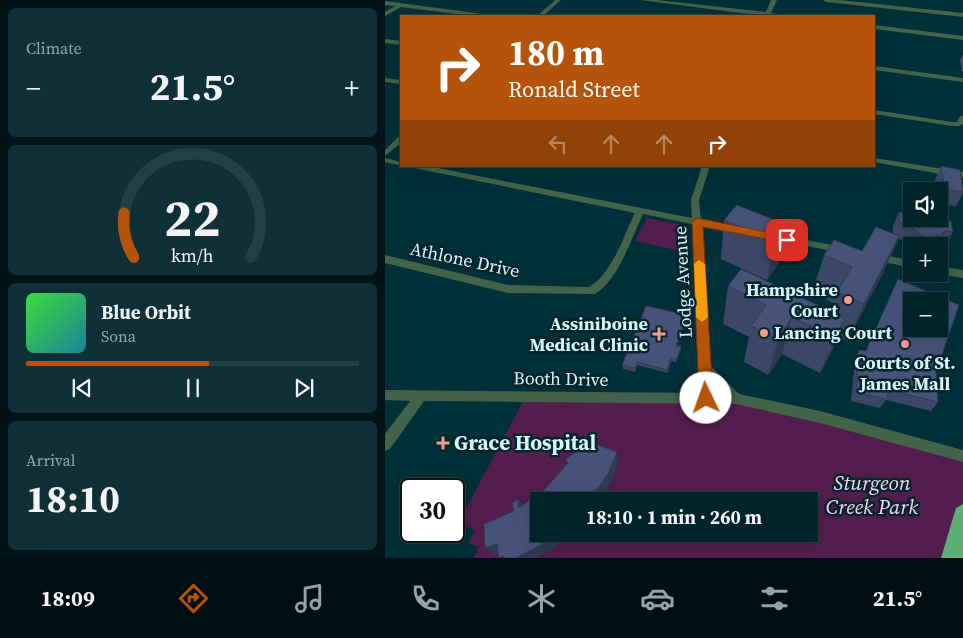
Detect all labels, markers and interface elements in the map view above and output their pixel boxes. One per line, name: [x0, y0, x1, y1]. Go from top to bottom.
text: 180 m: [508, 29, 604, 77]
icon: right: [425, 35, 490, 100]
text: Climate: [26, 37, 82, 59]
text: 21.5°: [150, 61, 235, 113]
text: −: [26, 69, 41, 107]
text: +: [344, 69, 359, 107]
text: Ronald Street: [508, 74, 640, 104]
icon: left: [544, 130, 572, 158]
icon: ahead: [597, 130, 625, 158]
icon: ahead: [650, 130, 678, 158]
icon: right: [703, 130, 731, 158]
text: 22: [164, 182, 221, 253]
map controls: [903, 182, 948, 337]
button: sound: [903, 182, 948, 227]
pin: [766, 219, 808, 261]
street label: Lodge Avenue: [667, 225, 698, 339]
icon: arrive: [773, 226, 801, 254]
street label: Athlone Drive: [408, 236, 522, 283]
button: +: [903, 237, 948, 282]
text: km/h: [171, 243, 214, 268]
place label: Hampshire Court: [746, 277, 839, 323]
button: −: [903, 292, 948, 337]
marker: Hampshire Court: [842, 294, 854, 306]
text: Blue Orbit: [101, 299, 191, 325]
place label: Assiniboine Medical Clinic: [530, 311, 648, 357]
place label: Lancing Court: [774, 320, 892, 345]
text: Sona: [101, 325, 136, 347]
marker: Assiniboine Medical Clinic: [652, 327, 666, 341]
marker: Lancing Court: [758, 327, 770, 339]
marker: Courts of St. James Mall: [899, 338, 911, 350]
place label: Courts of St. James Mall: [854, 350, 956, 396]
street label: Booth Drive: [513, 365, 609, 392]
position arrow: [679, 371, 731, 423]
icon: previous: [68, 374, 96, 402]
icon: pause: [179, 374, 207, 402]
icon: next: [290, 374, 318, 402]
place label: Grace Hospital: [454, 428, 596, 457]
marker: Grace Hospital: [436, 436, 450, 450]
text: Arrival: [26, 449, 75, 471]
park label: Sturgeon Creek Park: [826, 468, 918, 521]
text: 18:10: [26, 473, 120, 525]
speed limit sign: 30: [400, 478, 465, 543]
text: 18:10 · 1 min · 260 m: [586, 504, 762, 530]
icon: directions: [176, 581, 211, 616]
icon: music: [292, 581, 327, 616]
icon: phone: [408, 581, 443, 616]
icon: climate: [524, 581, 559, 616]
icon: car: [640, 581, 675, 616]
icon: filters: [757, 581, 792, 616]
text: 18:09: [41, 583, 95, 613]
text: 21.5°: [873, 583, 922, 613]

